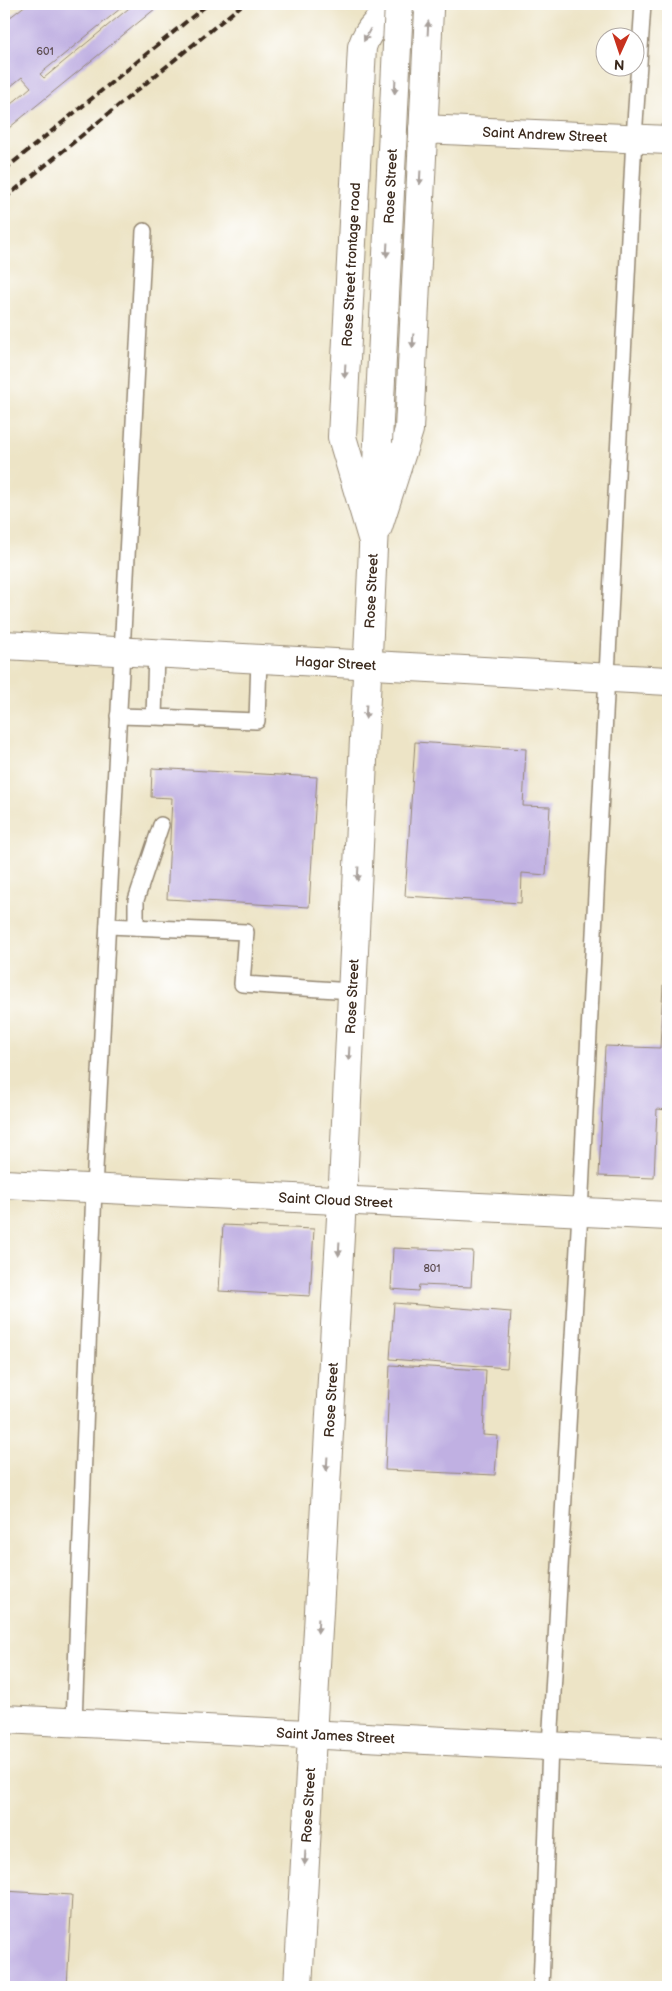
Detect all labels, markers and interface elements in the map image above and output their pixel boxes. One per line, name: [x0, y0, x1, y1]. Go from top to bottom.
one-way arrow: [424, 20, 432, 36]
one-way arrow: [363, 28, 371, 42]
north arrow: [594, 28, 644, 78]
house number: 601: [36, 45, 54, 58]
text: N: [614, 56, 625, 73]
one-way arrow: [390, 80, 398, 96]
street label: Saint Andrew Street: [482, 123, 608, 146]
street label: Rose Street: [380, 148, 401, 224]
one-way arrow: [416, 170, 424, 186]
street label: Rose Street frontage road: [338, 182, 364, 347]
one-way arrow: [383, 242, 391, 258]
one-way arrow: [409, 333, 417, 349]
one-way arrow: [341, 363, 349, 379]
street label: Rose Street: [361, 552, 381, 629]
street label: Hagar Street: [294, 652, 377, 674]
one-way arrow: [361, 704, 369, 720]
one-way arrow: [353, 867, 361, 883]
street label: Rose Street: [342, 958, 362, 1034]
one-way arrow: [344, 1046, 352, 1062]
street label: Saint Cloud Street: [278, 1189, 394, 1211]
one-way arrow: [335, 1241, 343, 1257]
house number: 801: [423, 1262, 441, 1275]
street label: Rose Street: [320, 1361, 341, 1438]
one-way arrow: [322, 1456, 330, 1472]
one-way arrow: [313, 1618, 321, 1634]
street label: Saint James Street: [276, 1724, 396, 1747]
street label: Rose Street: [298, 1767, 319, 1843]
one-way arrow: [300, 1850, 308, 1866]

